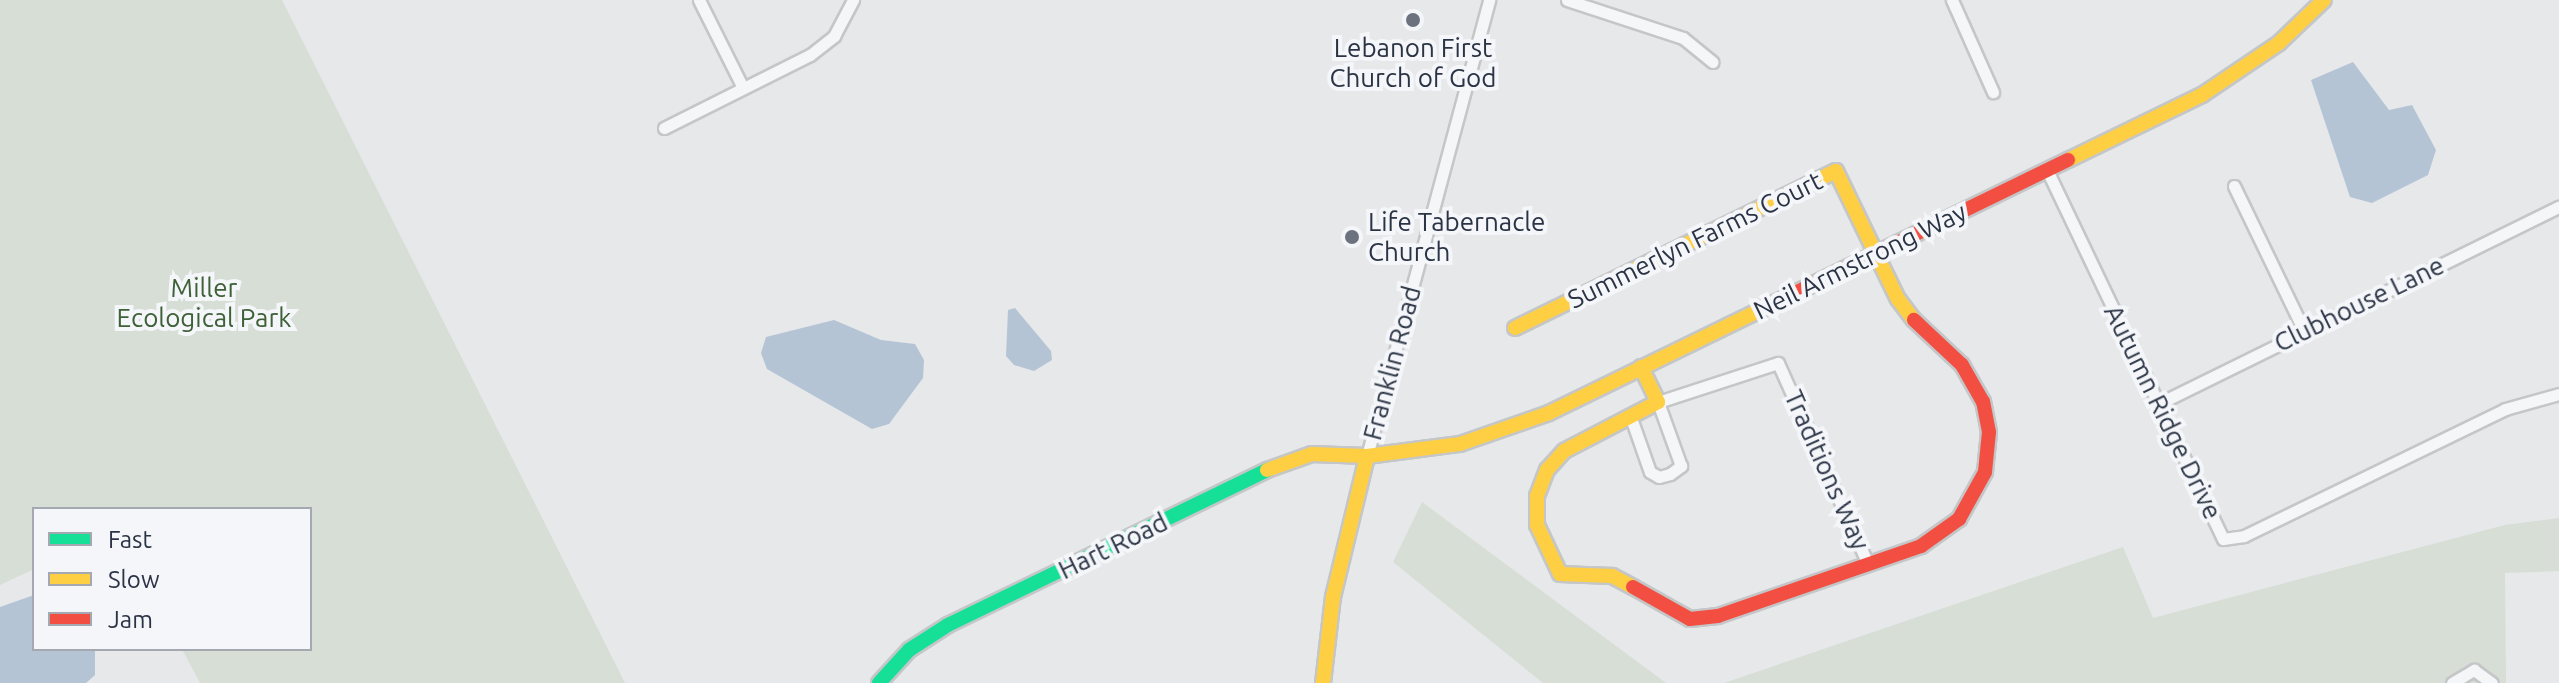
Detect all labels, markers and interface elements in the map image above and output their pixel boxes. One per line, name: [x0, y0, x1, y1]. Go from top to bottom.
marker: Lebanon First Church of God: [1404, 11, 1422, 29]
place label: Lebanon First Church of God: [1329, 32, 1497, 94]
street label: Summerlyn Farms Court: [1563, 165, 1827, 315]
street label: Neil Armstrong Way: [1749, 196, 1971, 326]
place label: Life Tabernacle Church: [1368, 206, 1545, 268]
marker: Life Tabernacle Church: [1343, 228, 1361, 246]
street label: Clubhouse Lane: [2269, 249, 2449, 359]
park label: Miller Ecological Park: [117, 272, 291, 334]
street label: Franklin Road: [1356, 283, 1428, 443]
street label: Autumn Ridge Drive: [2098, 300, 2228, 524]
street label: Traditions Way: [1778, 385, 1876, 555]
street label: Hart Road: [1053, 506, 1173, 586]
legend: [32, 507, 312, 651]
text: Fast: [108, 526, 152, 553]
text: Slow: [108, 566, 160, 593]
text: Jam: [108, 606, 153, 633]

